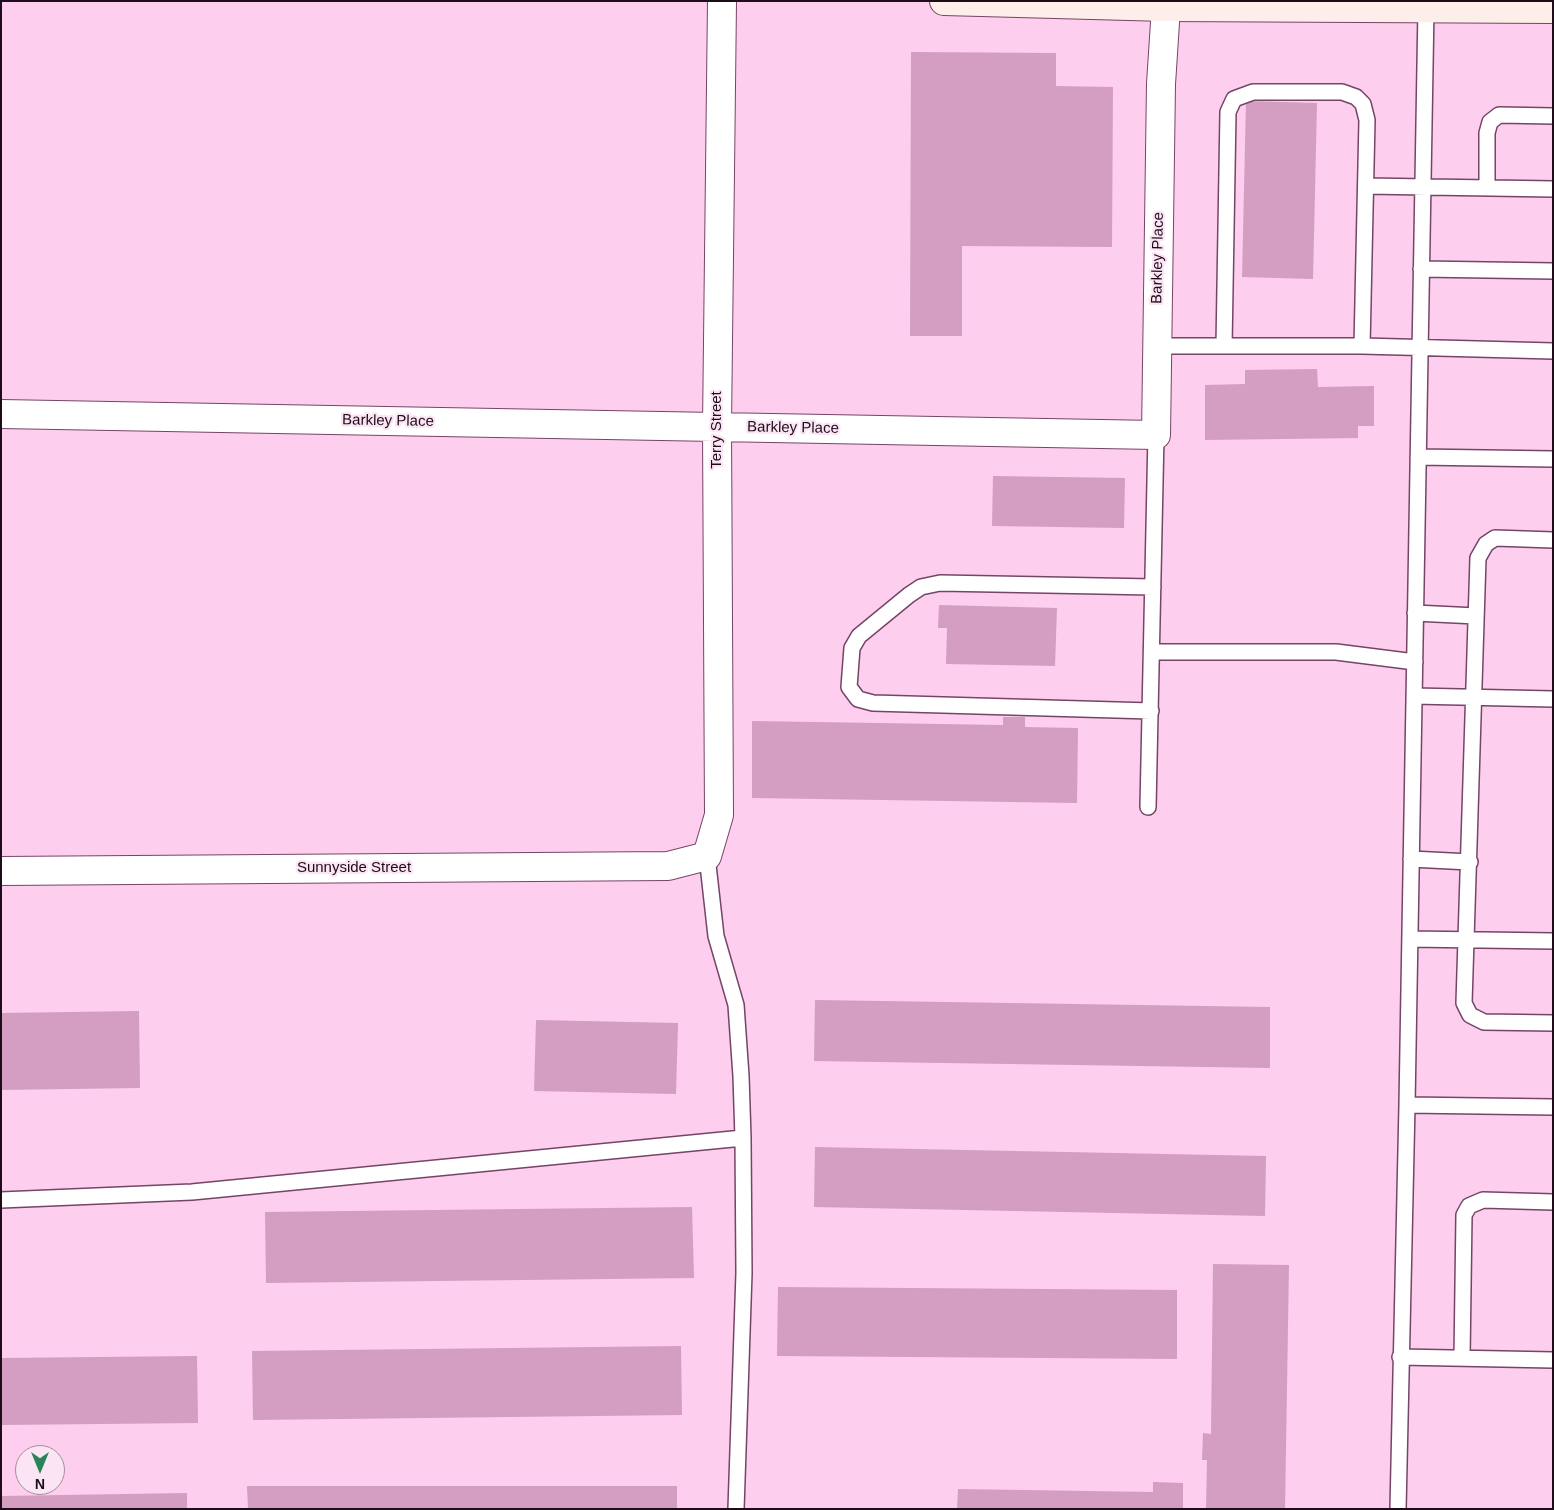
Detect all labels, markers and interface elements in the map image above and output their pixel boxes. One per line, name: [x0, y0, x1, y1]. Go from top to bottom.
street label: Barkley Place: [1148, 212, 1168, 304]
street label: Terry Street: [708, 391, 726, 469]
street label: Barkley Place: [342, 411, 434, 431]
street label: Barkley Place: [747, 418, 839, 438]
street label: Sunnyside Street: [297, 859, 411, 877]
north arrow: [15, 1445, 65, 1495]
text: N: [35, 1476, 45, 1492]

